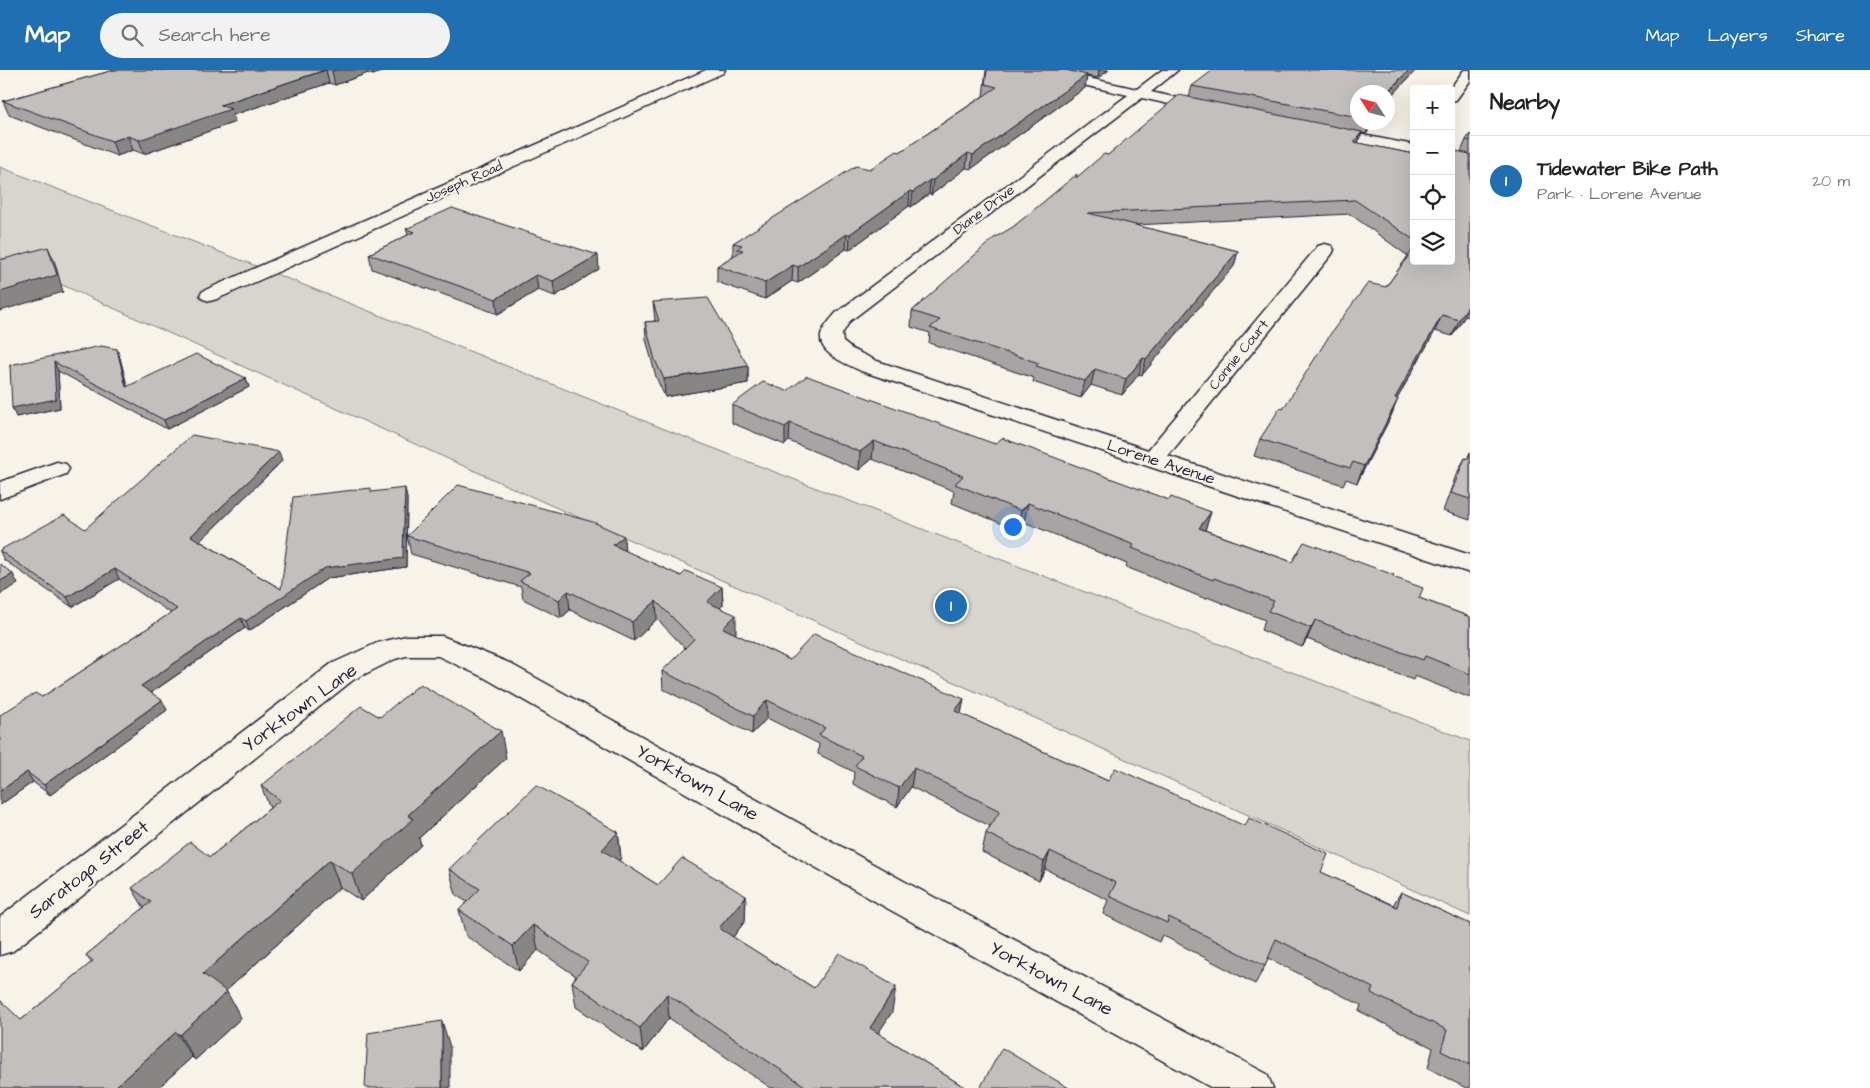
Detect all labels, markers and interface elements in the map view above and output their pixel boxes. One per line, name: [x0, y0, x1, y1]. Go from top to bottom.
search box: [100, 13, 450, 58]
text: Map: [25, 18, 70, 52]
icon: search: [118, 21, 146, 49]
text: Search here: [158, 22, 271, 49]
text: Map: [1645, 23, 1679, 48]
text: Layers: [1707, 23, 1768, 48]
text: Share: [1796, 23, 1845, 48]
north arrow: [1350, 85, 1395, 130]
map controls: [1410, 85, 1455, 265]
button: +: [1410, 85, 1455, 130]
text: Nearby: [1490, 88, 1560, 117]
button: −: [1410, 130, 1455, 175]
street label: Joseph Road: [422, 156, 506, 208]
text: Tidewater Bike Path: [1537, 156, 1718, 183]
text: 1: [1505, 170, 1507, 192]
text: 20 m: [1812, 170, 1850, 192]
button: locate: [1410, 175, 1455, 220]
street label: Diane Drive: [949, 180, 1019, 240]
text: Park · Lorene Avenue: [1537, 183, 1702, 205]
button: layers: [1410, 220, 1455, 265]
street label: Connie Court: [1204, 315, 1274, 394]
street label: Lorene Avenue: [1104, 434, 1218, 490]
your location: [1000, 514, 1026, 540]
pin: 1: [935, 587, 967, 625]
street label: Yorktown Lane: [237, 657, 363, 759]
street label: Yorktown Lane: [631, 738, 763, 828]
street label: Saratoga Street: [23, 814, 156, 926]
street label: Yorktown Lane: [984, 935, 1118, 1023]

